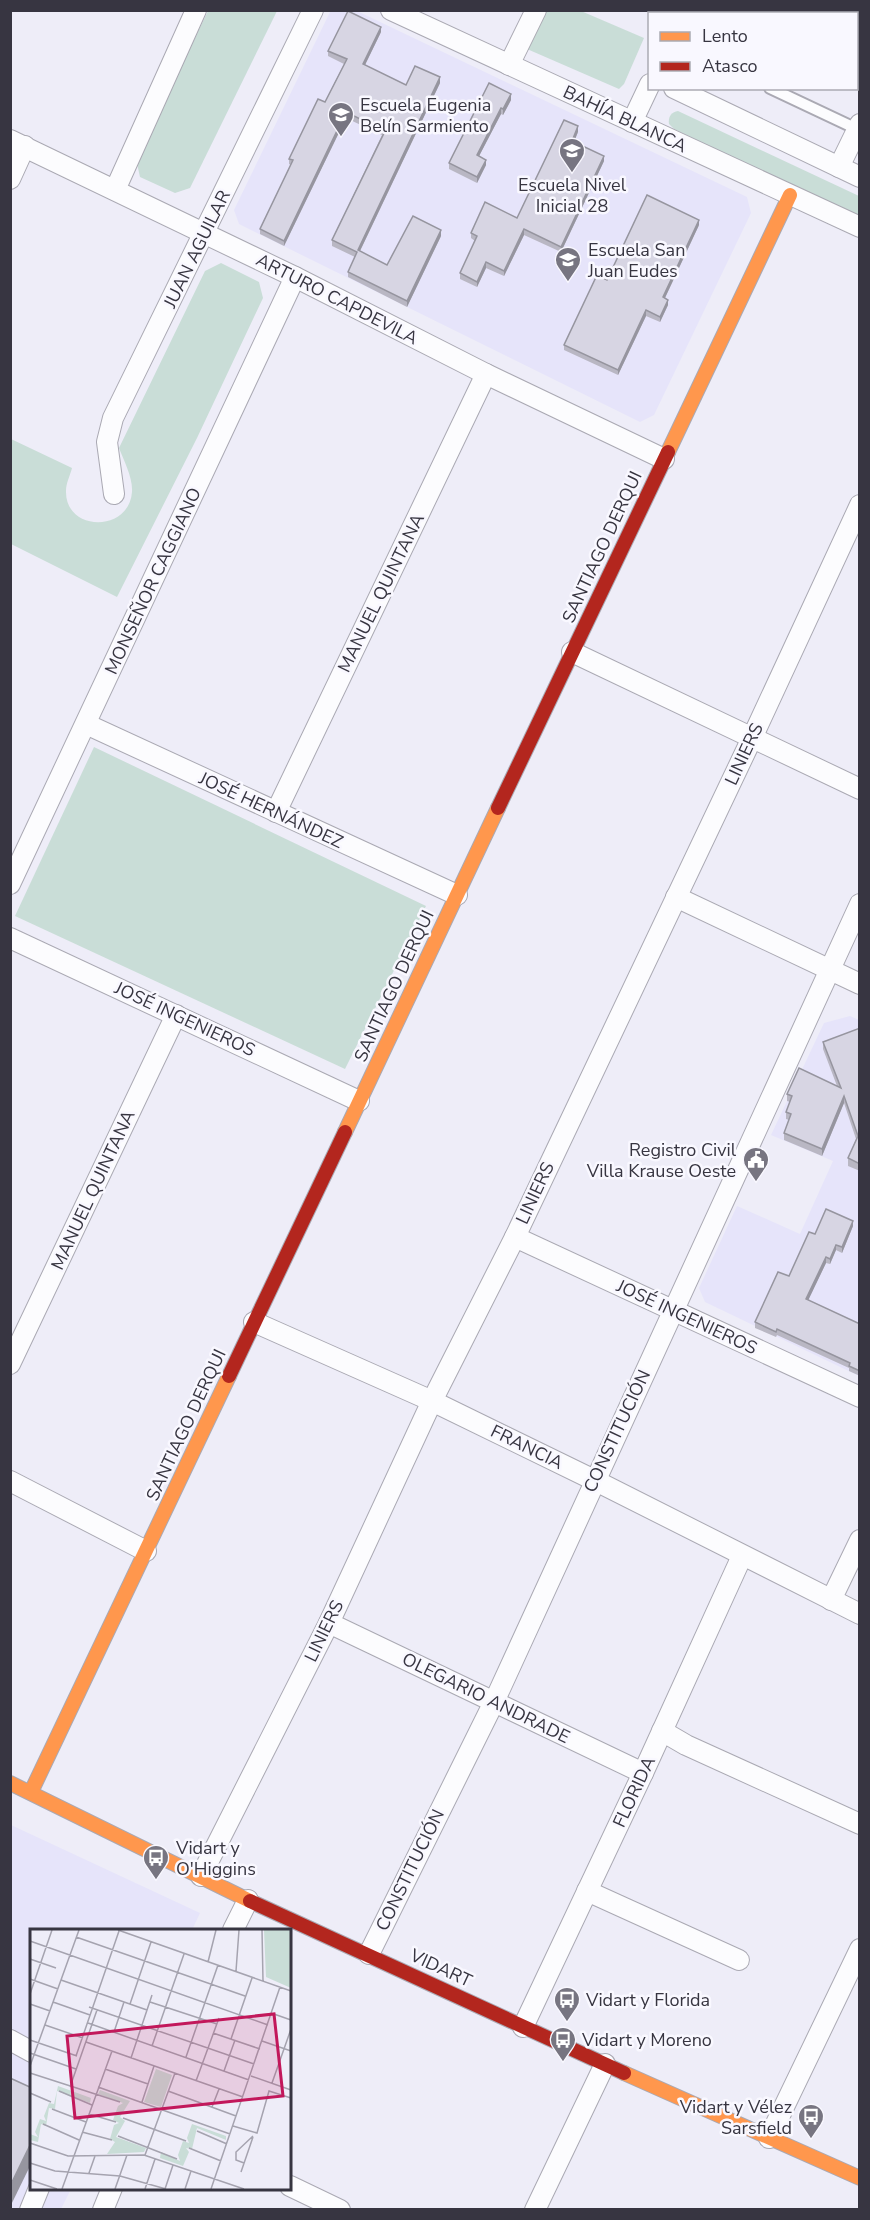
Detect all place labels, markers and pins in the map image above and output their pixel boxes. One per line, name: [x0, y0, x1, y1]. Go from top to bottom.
place label: Escuela Eugenia Belín Sarmiento: [360, 93, 491, 138]
school or university icon: Escuela Eugenia Belín Sarmiento: [326, 100, 356, 138]
school or university icon: Escuela Nivel Inicial 28: [557, 136, 587, 174]
place label: Escuela Nivel Inicial 28: [518, 173, 627, 218]
place label: Escuela San Juan Eudes: [587, 238, 685, 283]
school or university icon: Escuela San Juan Eudes: [553, 245, 583, 283]
place label: Registro Civil Villa Krause Oeste: [586, 1138, 737, 1183]
public building icon: Registro Civil Villa Krause Oeste: [741, 1145, 771, 1183]
place label: Vidart y O'Higgins: [175, 1836, 256, 1881]
bus stop icon: Vidart y O'Higgins: [141, 1843, 171, 1881]
bus stop icon: Vidart y Florida: [552, 1985, 582, 2023]
place label: Vidart y Florida: [585, 1988, 710, 2012]
bus stop icon: Vidart y Moreno: [548, 2025, 578, 2063]
place label: Vidart y Moreno: [581, 2028, 712, 2052]
place label: Vidart y Vélez Sarsfield: [679, 2095, 792, 2140]
bus stop icon: Vidart y Vélez Sarsfield: [796, 2102, 826, 2140]

